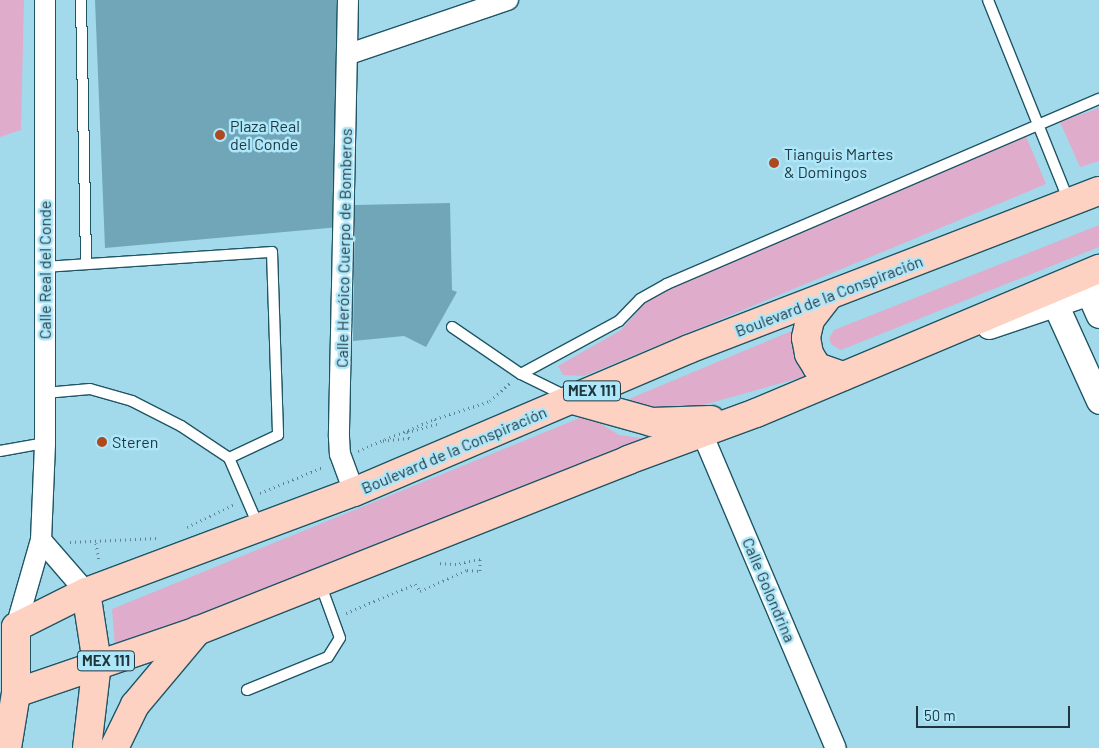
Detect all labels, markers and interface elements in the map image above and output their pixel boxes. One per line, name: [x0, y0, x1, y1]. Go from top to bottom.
place label: Plaza Real del Conde: [230, 116, 300, 154]
street label: Calle Heróico Cuerpo de Bomberos: [332, 128, 356, 368]
marker: Plaza Real del Conde: [214, 129, 226, 141]
place label: Tianguis Martes & Domingos: [784, 144, 893, 182]
marker: Tianguis Martes & Domingos: [768, 157, 780, 169]
street label: Calle Real del Conde: [35, 201, 55, 339]
street label: Boulevard de la Conspiración: [733, 251, 925, 341]
road number: MEX 111: [562, 378, 622, 404]
street label: Boulevard de la Conspiración: [359, 402, 549, 498]
place label: Steren: [112, 432, 158, 452]
marker: Steren: [96, 436, 108, 448]
street label: Calle Golondrina: [738, 535, 800, 645]
road number: MEX 111: [76, 648, 136, 674]
scale bar: [919, 696, 1073, 728]
text: 50 m: [924, 706, 956, 724]

